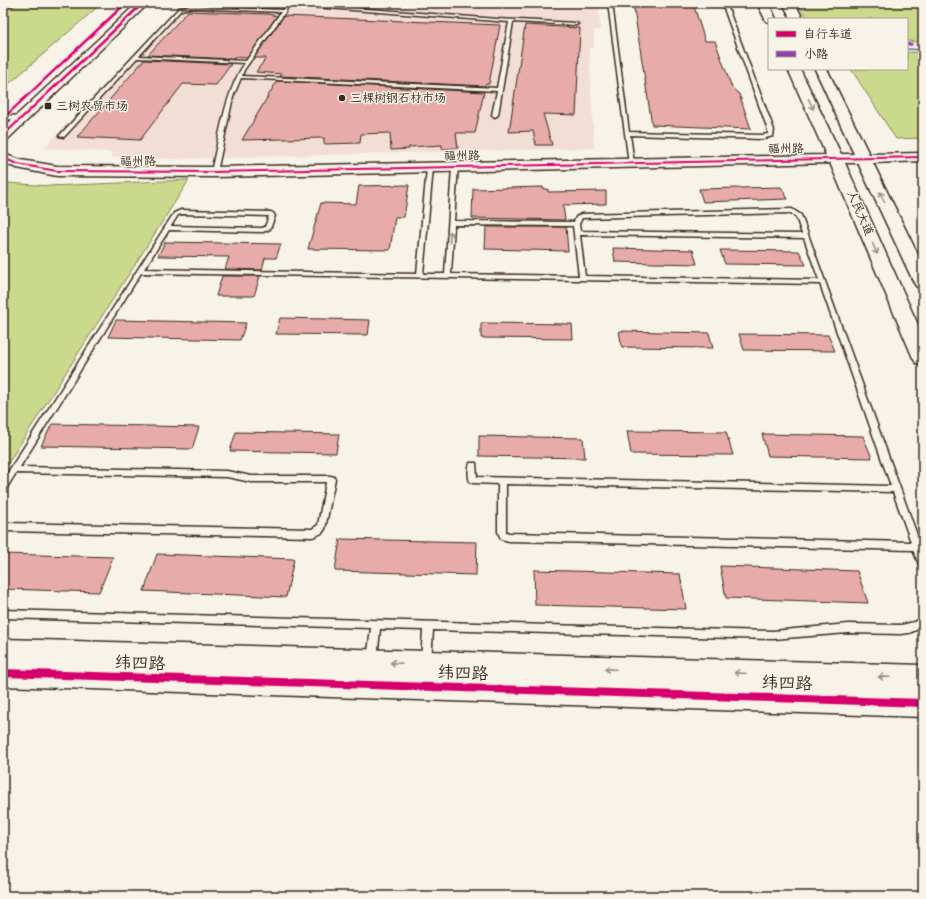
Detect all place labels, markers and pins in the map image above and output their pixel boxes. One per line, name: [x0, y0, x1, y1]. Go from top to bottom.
place label: 三棵树钢石材市场: [350, 89, 446, 108]
marker: 三棵树钢石材市场: [337, 93, 347, 103]
place label: 三树农贸市场: [56, 97, 128, 116]
marker: 三树农贸市场: [43, 101, 53, 111]

